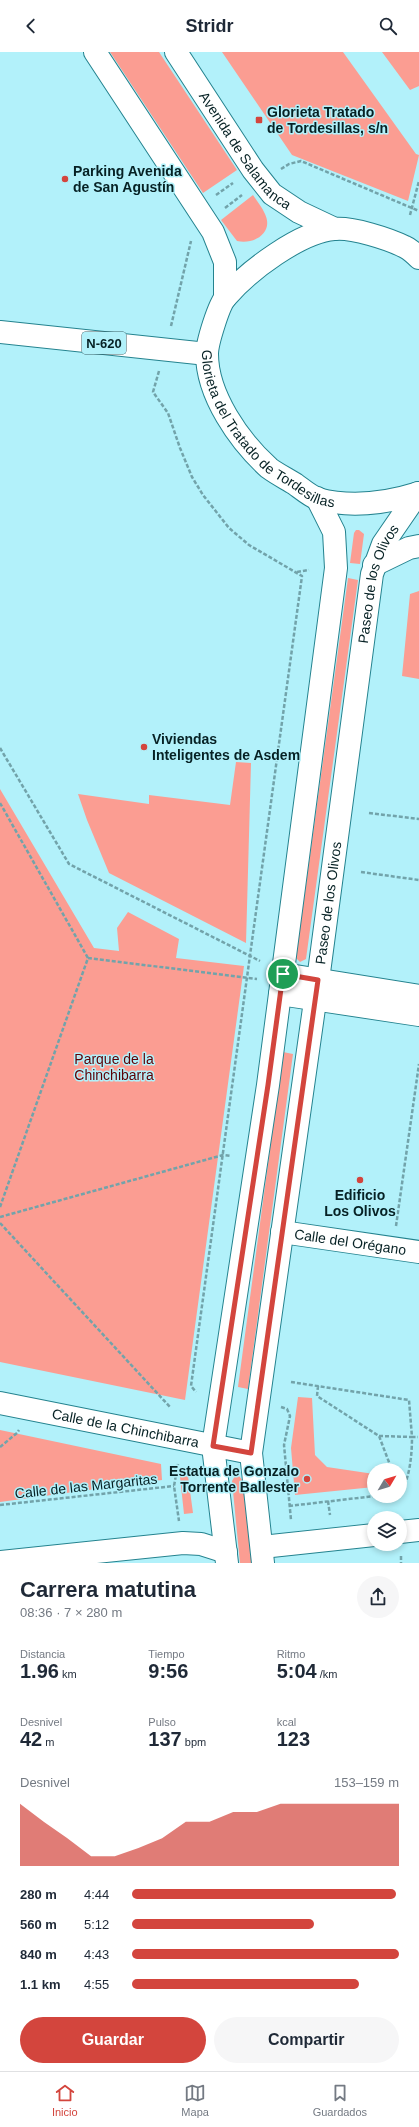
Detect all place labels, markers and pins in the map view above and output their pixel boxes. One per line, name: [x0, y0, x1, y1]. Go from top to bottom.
place label: Glorieta Tratado de Tordesillas, s/n: [267, 104, 388, 136]
marker: Glorieta Tratado de Tordesillas, s/n: [254, 115, 264, 125]
place label: Parking Avenida de San Agustín: [73, 163, 182, 195]
marker: Parking Avenida de San Agustín: [60, 174, 70, 184]
place label: Viviendas Inteligentes de Asdem: [152, 731, 300, 763]
marker: Viviendas Inteligentes de Asdem: [139, 742, 149, 752]
pin: [266, 957, 300, 991]
marker: Edificio Los Olivos: [355, 1175, 365, 1185]
place label: Edificio Los Olivos: [324, 1187, 396, 1219]
place label: Estatua de Gonzalo Torrente Ballester: [169, 1463, 300, 1495]
marker: Estatua de Gonzalo Torrente Ballester: [302, 1474, 312, 1484]

